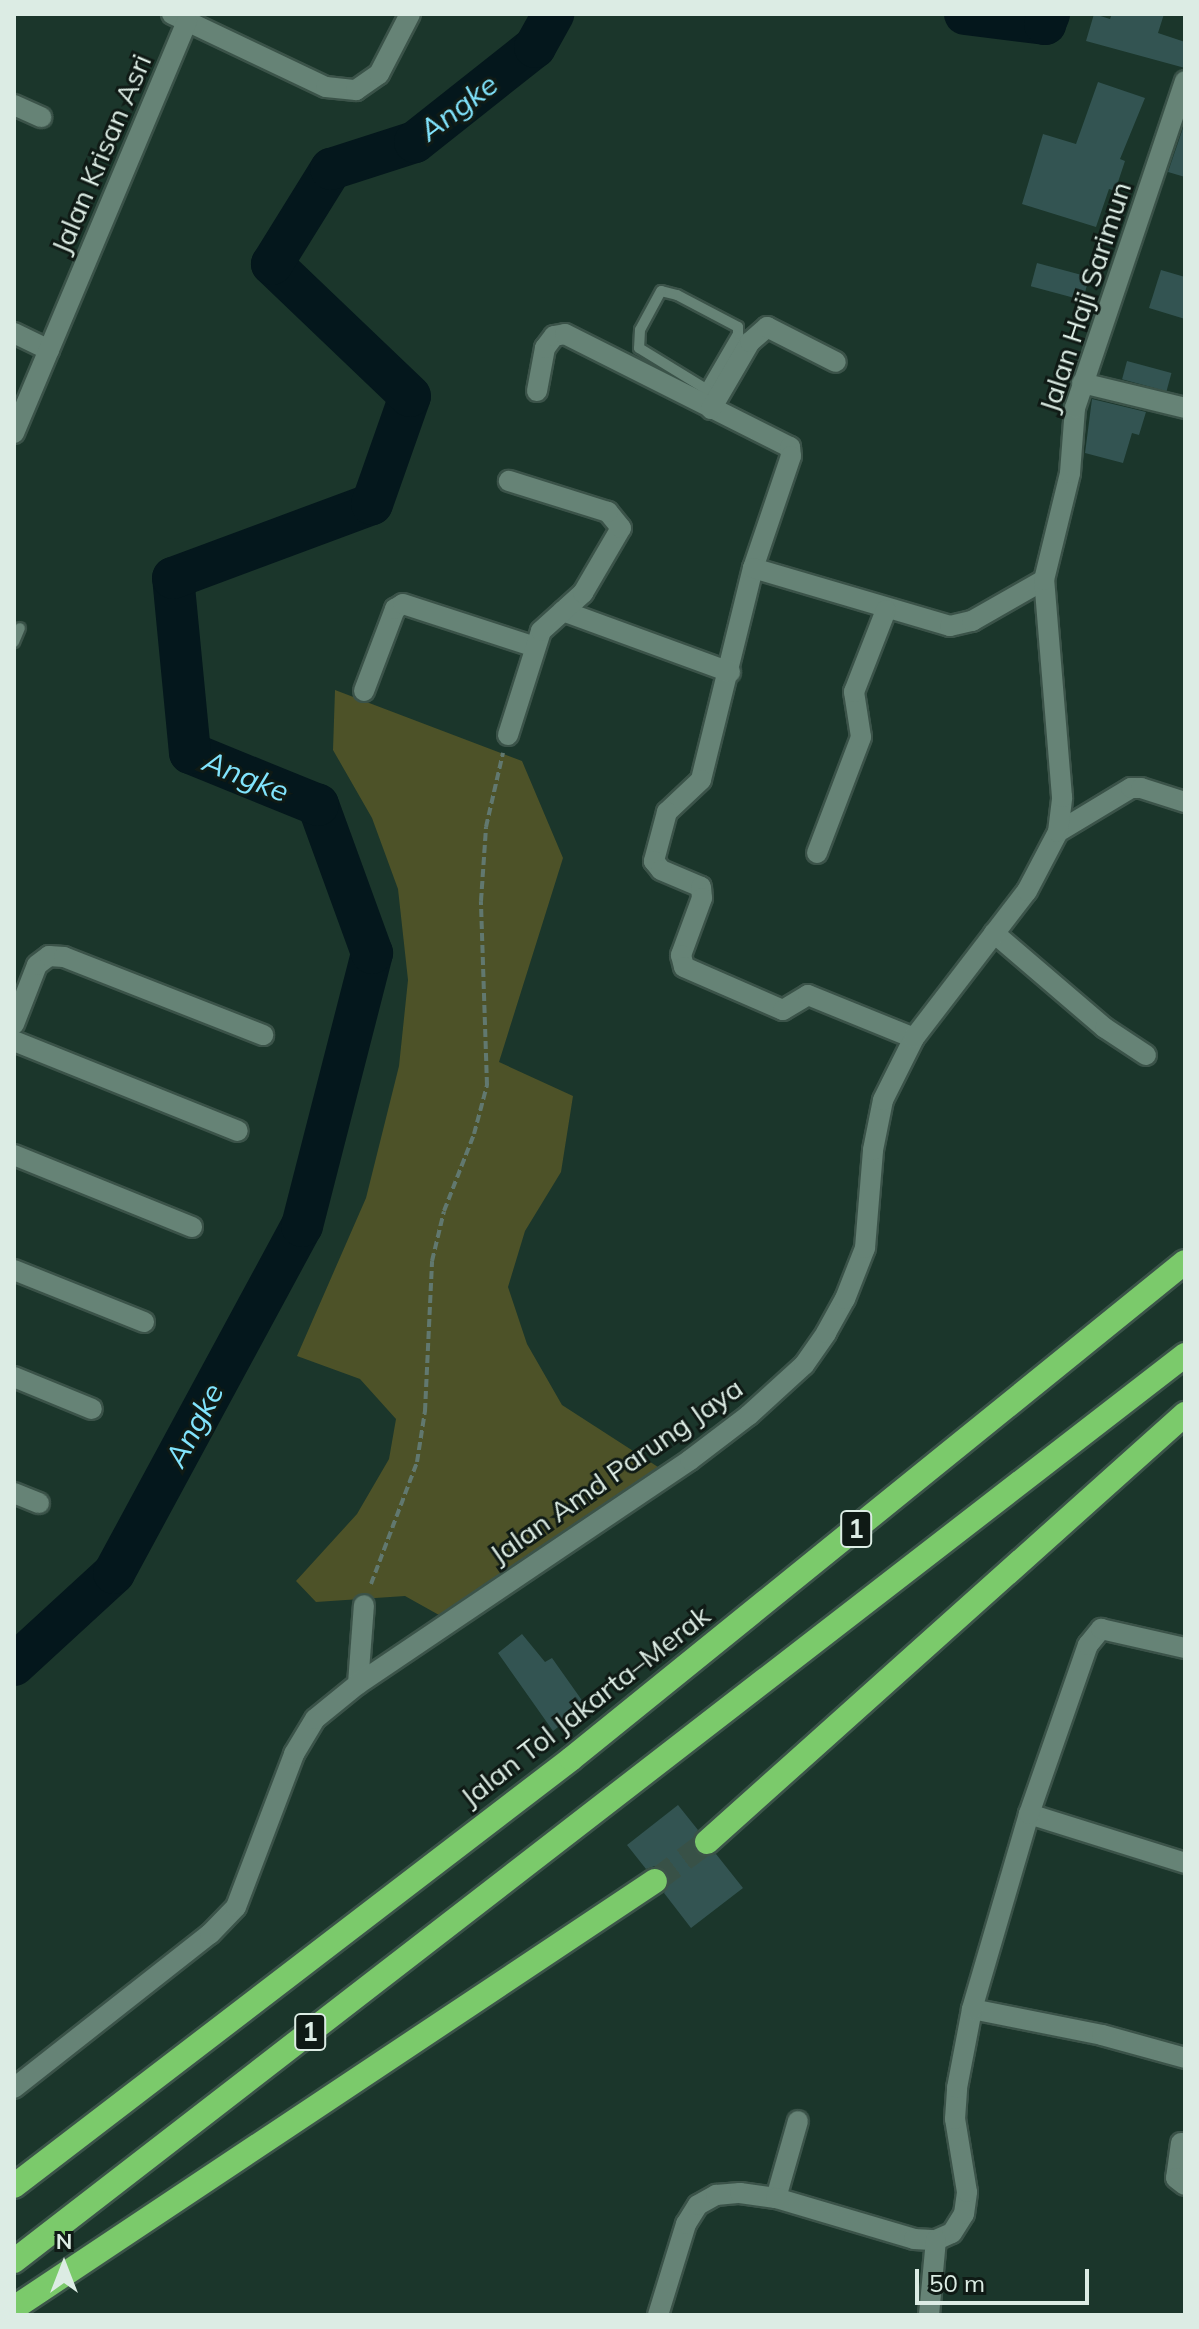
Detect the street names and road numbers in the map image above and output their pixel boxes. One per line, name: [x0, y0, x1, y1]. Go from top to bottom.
street label: Jalan Krisan Asri: [44, 49, 158, 259]
street label: Jalan Haji Sarimun: [1032, 178, 1138, 416]
street label: Jalan Amd Parung Jaya: [483, 1371, 749, 1571]
road number: 1: [840, 1507, 872, 1551]
street label: Jalan Tol Jakarta–Merak: [454, 1598, 716, 1814]
road number: 1: [294, 2010, 326, 2054]

